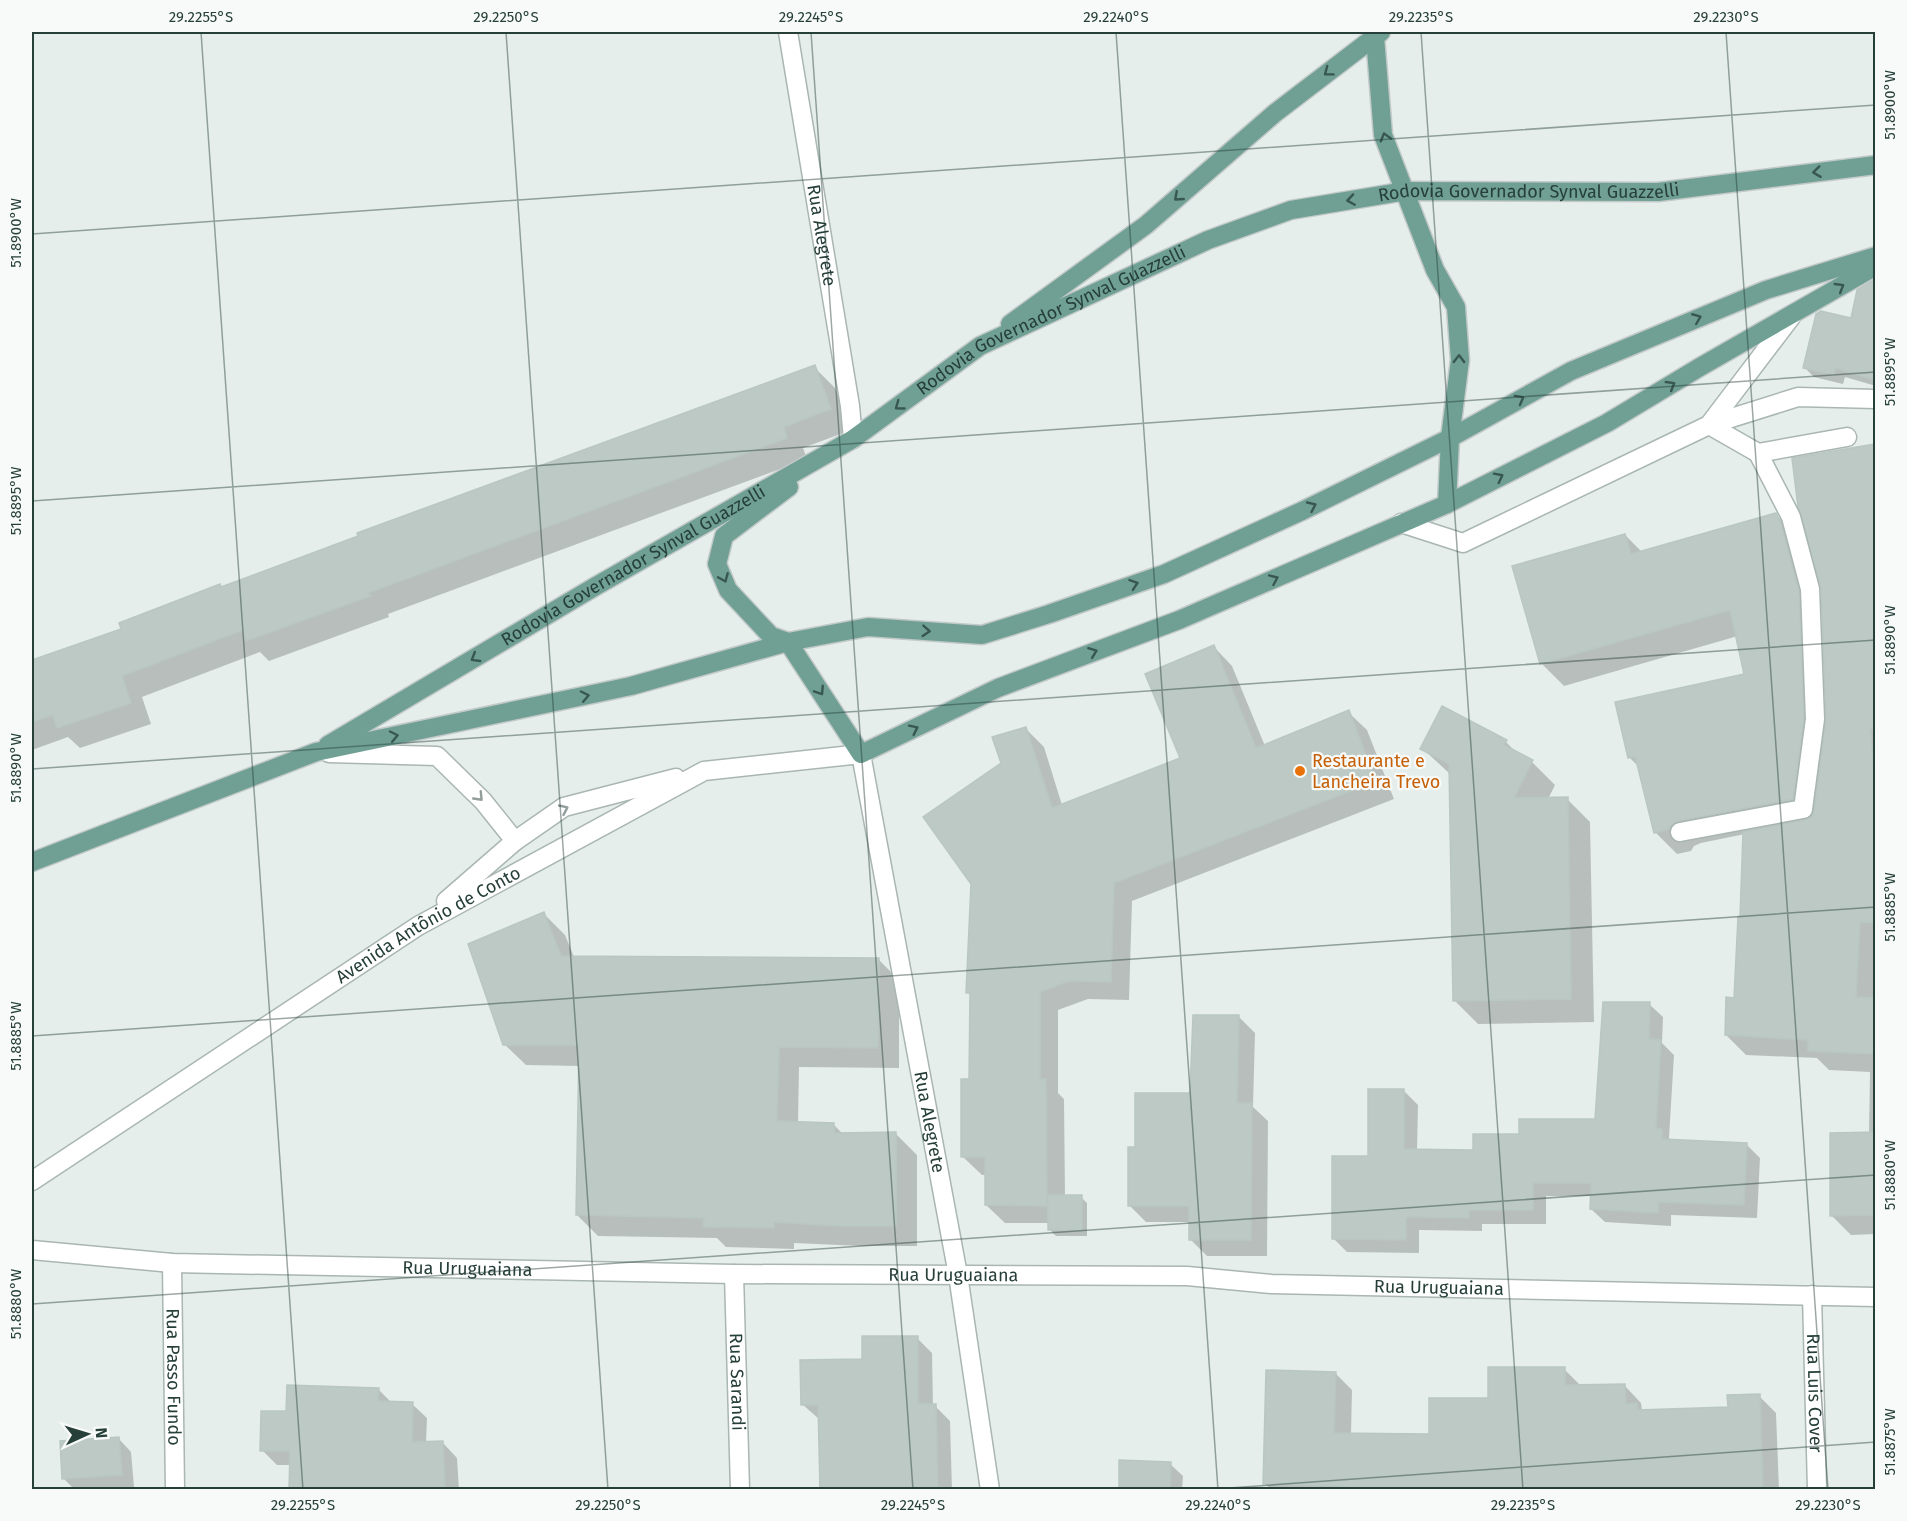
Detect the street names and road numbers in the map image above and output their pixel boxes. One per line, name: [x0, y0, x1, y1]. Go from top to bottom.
street label: Rodovia Governador Synval Guazzelli: [1376, 178, 1681, 206]
street label: Rua Alegrete: [802, 183, 841, 288]
street label: Rodovia Governador Synval Guazzelli: [912, 241, 1189, 400]
street label: Rodovia Governador Synval Guazzelli: [497, 481, 769, 651]
street label: Avenida Antônio de Conto: [332, 861, 524, 988]
street label: Rua Alegrete: [909, 1069, 950, 1174]
street label: Rua Uruguaiana: [402, 1257, 533, 1281]
street label: Rua Uruguaiana: [888, 1264, 1018, 1286]
street label: Rua Uruguaiana: [1374, 1275, 1504, 1300]
street label: Rua Passo Fundo: [162, 1308, 185, 1446]
street label: Rua Sarandi: [725, 1333, 749, 1431]
street label: Rua Luis Cover: [1802, 1333, 1827, 1453]

